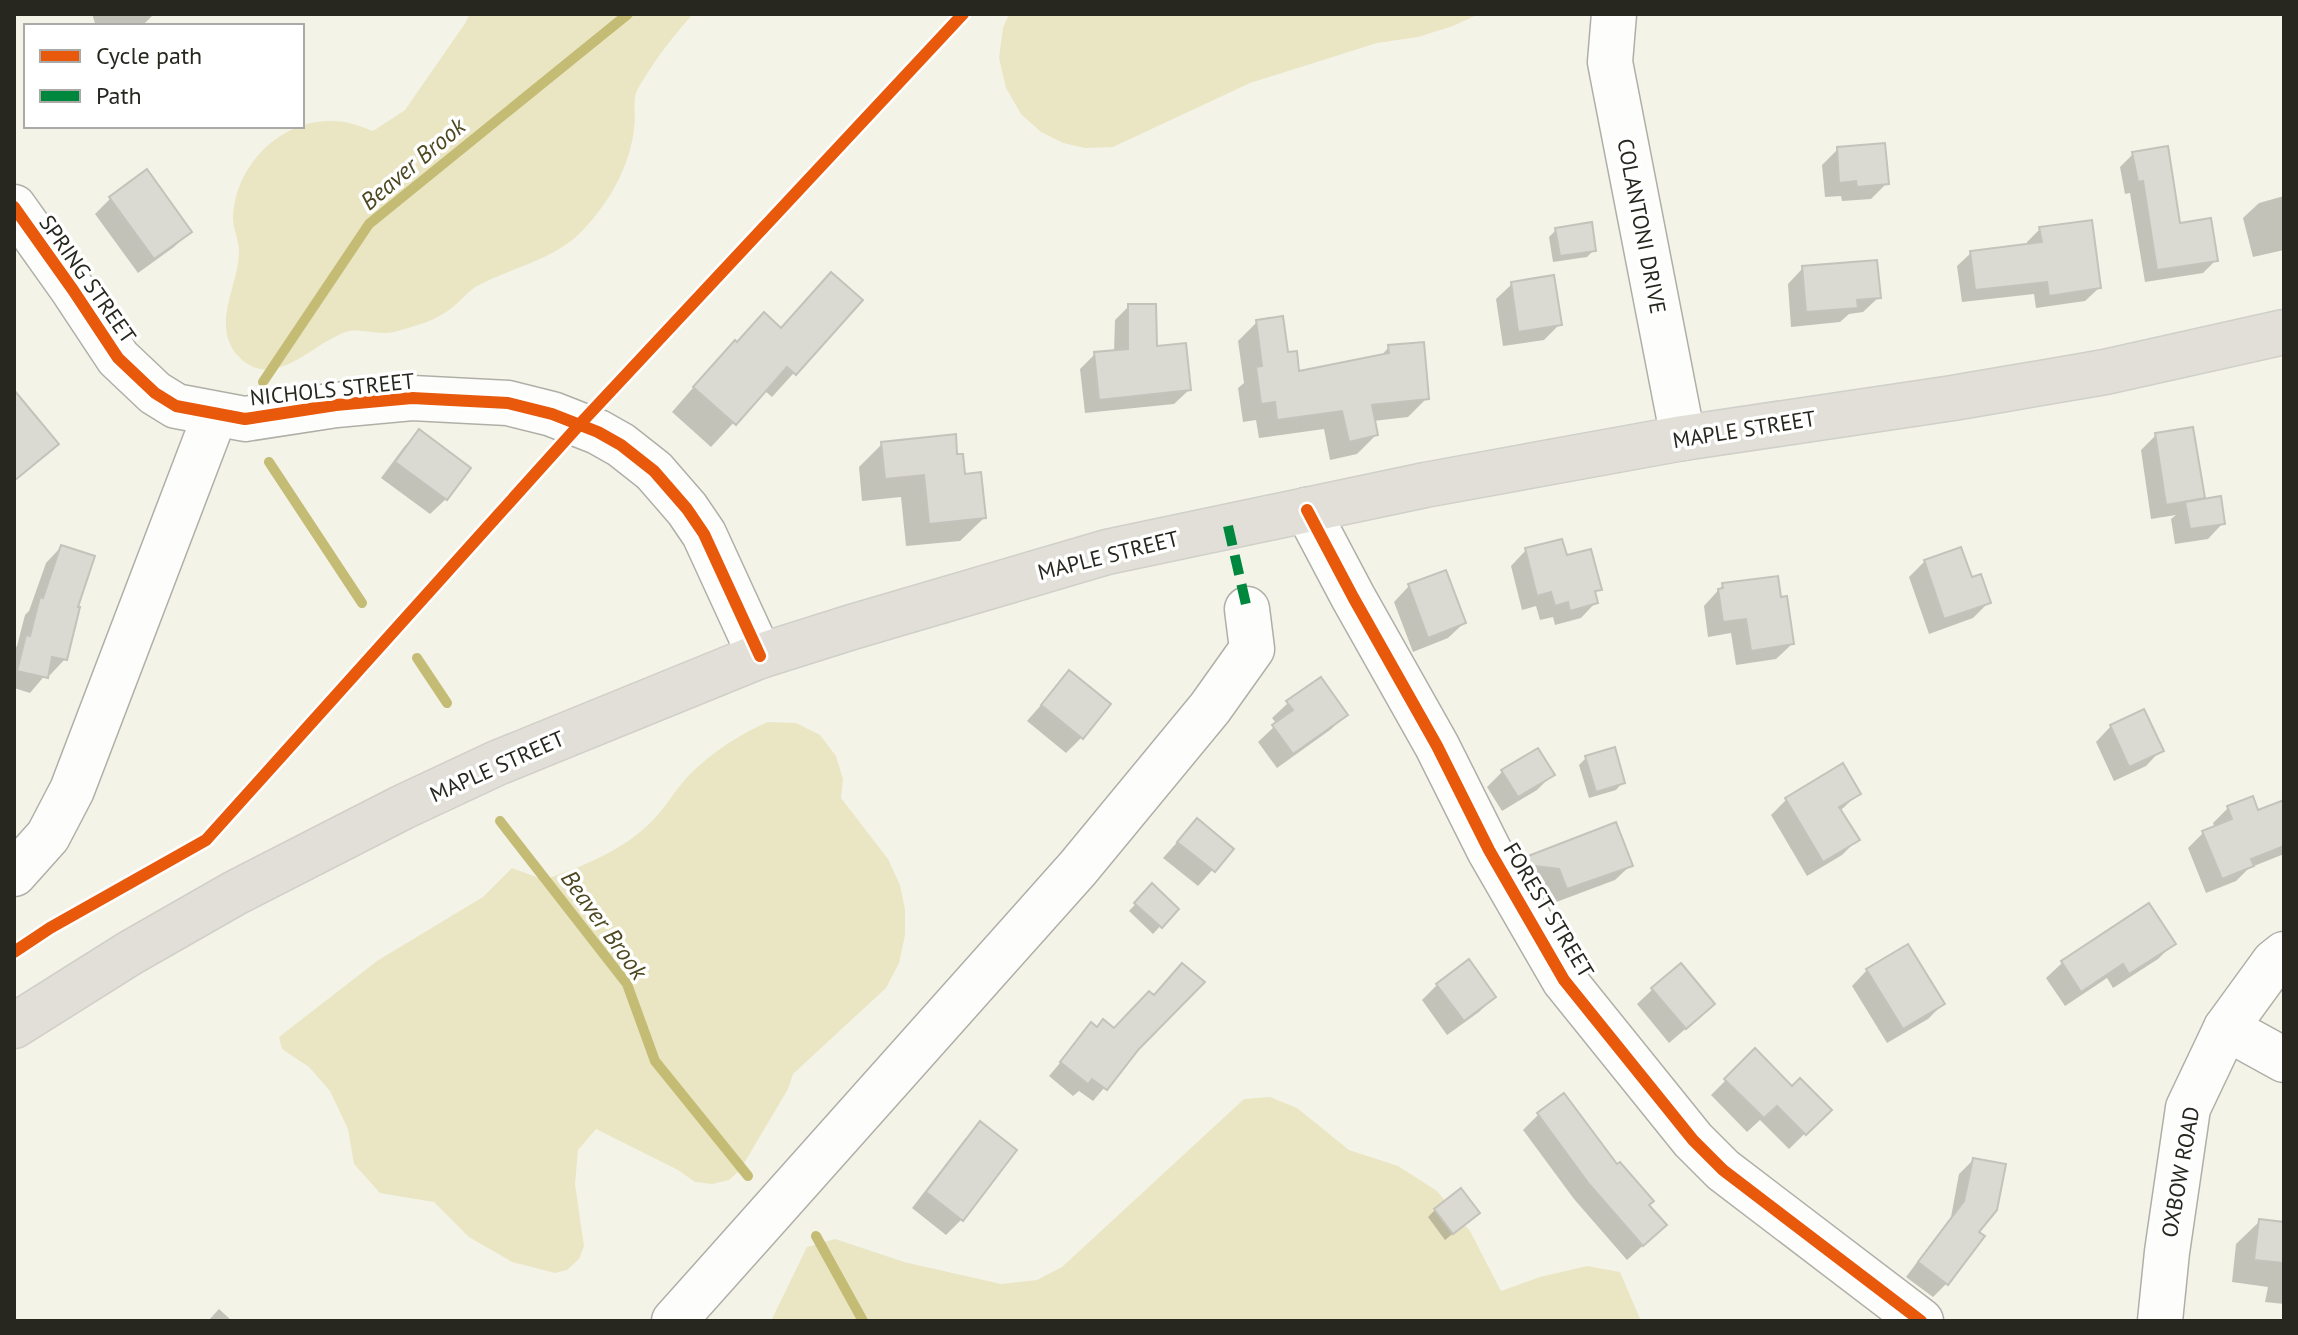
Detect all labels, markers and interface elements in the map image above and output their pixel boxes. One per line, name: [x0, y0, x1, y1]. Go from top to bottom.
legend: [24, 24, 304, 128]
text: Cycle path: [96, 40, 202, 71]
text: Path: [96, 80, 142, 111]
water label: Beaver Brook: [354, 110, 472, 217]
street label: COLANTONI DRIVE: [1611, 136, 1673, 316]
street label: SPRING STREET: [33, 209, 143, 349]
street label: NICHOLS STREET: [248, 366, 416, 412]
street label: MAPLE STREET: [1671, 404, 1817, 454]
street label: MAPLE STREET: [1035, 524, 1181, 586]
street label: MAPLE STREET: [425, 724, 569, 808]
street label: FOREST STREET: [1498, 837, 1600, 983]
water label: Beaver Brook: [554, 864, 655, 986]
street label: OXBOW ROAD: [2155, 1104, 2205, 1240]

